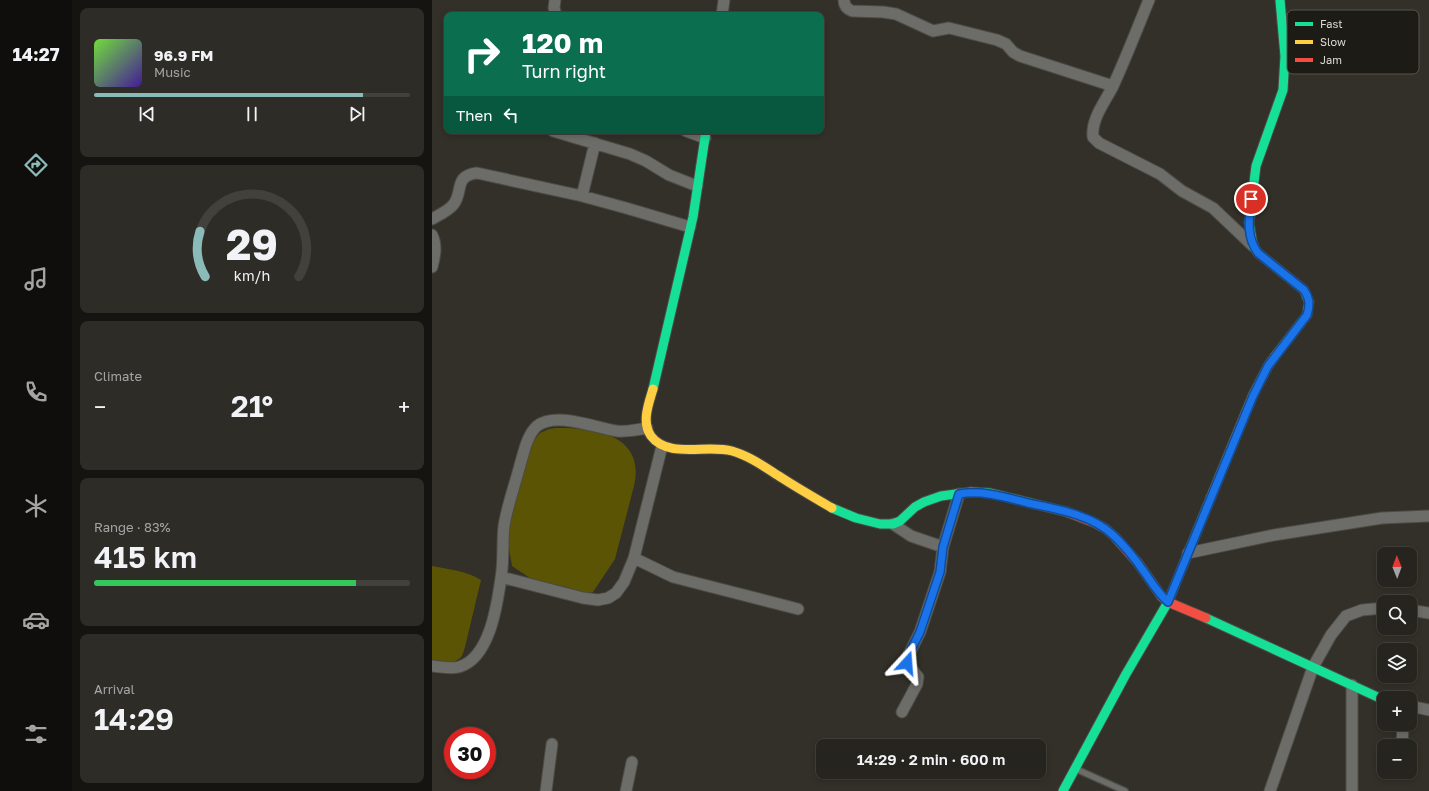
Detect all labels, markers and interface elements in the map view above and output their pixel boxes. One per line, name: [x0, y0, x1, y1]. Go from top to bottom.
legend: [1287, 10, 1419, 74]
text: Fast: [1320, 17, 1343, 30]
text: 120 m: [522, 26, 603, 59]
icon: right: [456, 28, 508, 80]
text: Slow: [1320, 35, 1346, 48]
text: 14:27: [12, 43, 60, 65]
text: 96.9 FM: [154, 46, 213, 64]
text: Jam: [1320, 53, 1342, 66]
text: Turn right: [522, 60, 606, 82]
text: Music: [154, 64, 191, 80]
icon: previous: [136, 103, 158, 125]
icon: pause: [241, 103, 263, 125]
icon: next: [346, 103, 368, 125]
icon: left: [500, 104, 522, 126]
text: Then: [456, 106, 492, 124]
icon: directions: [22, 151, 50, 179]
pin: [1234, 182, 1268, 216]
icon: arrive: [1240, 188, 1262, 210]
text: 29: [226, 219, 278, 269]
icon: music: [22, 265, 50, 293]
text: km/h: [234, 266, 270, 283]
text: Climate: [94, 368, 142, 384]
icon: phone: [22, 378, 50, 406]
text: 21°: [231, 388, 273, 424]
text: −: [94, 393, 106, 420]
text: +: [398, 393, 410, 420]
icon: climate: [22, 492, 50, 520]
text: Range · 83%: [94, 519, 170, 535]
text: 415 km: [94, 539, 197, 575]
north arrow: [1377, 547, 1417, 587]
map controls: [1377, 547, 1417, 779]
button: search: [1377, 595, 1417, 635]
icon: car: [22, 606, 50, 634]
position arrow: [886, 642, 928, 684]
button: layers: [1377, 643, 1417, 683]
text: Arrival: [94, 681, 135, 697]
button: +: [1377, 691, 1417, 731]
text: 14:29: [94, 701, 174, 737]
icon: filters: [22, 720, 50, 748]
speed limit sign: 30: [444, 727, 496, 779]
button: −: [1377, 739, 1417, 779]
text: 14:29 · 2 min · 600 m: [857, 750, 1005, 768]

